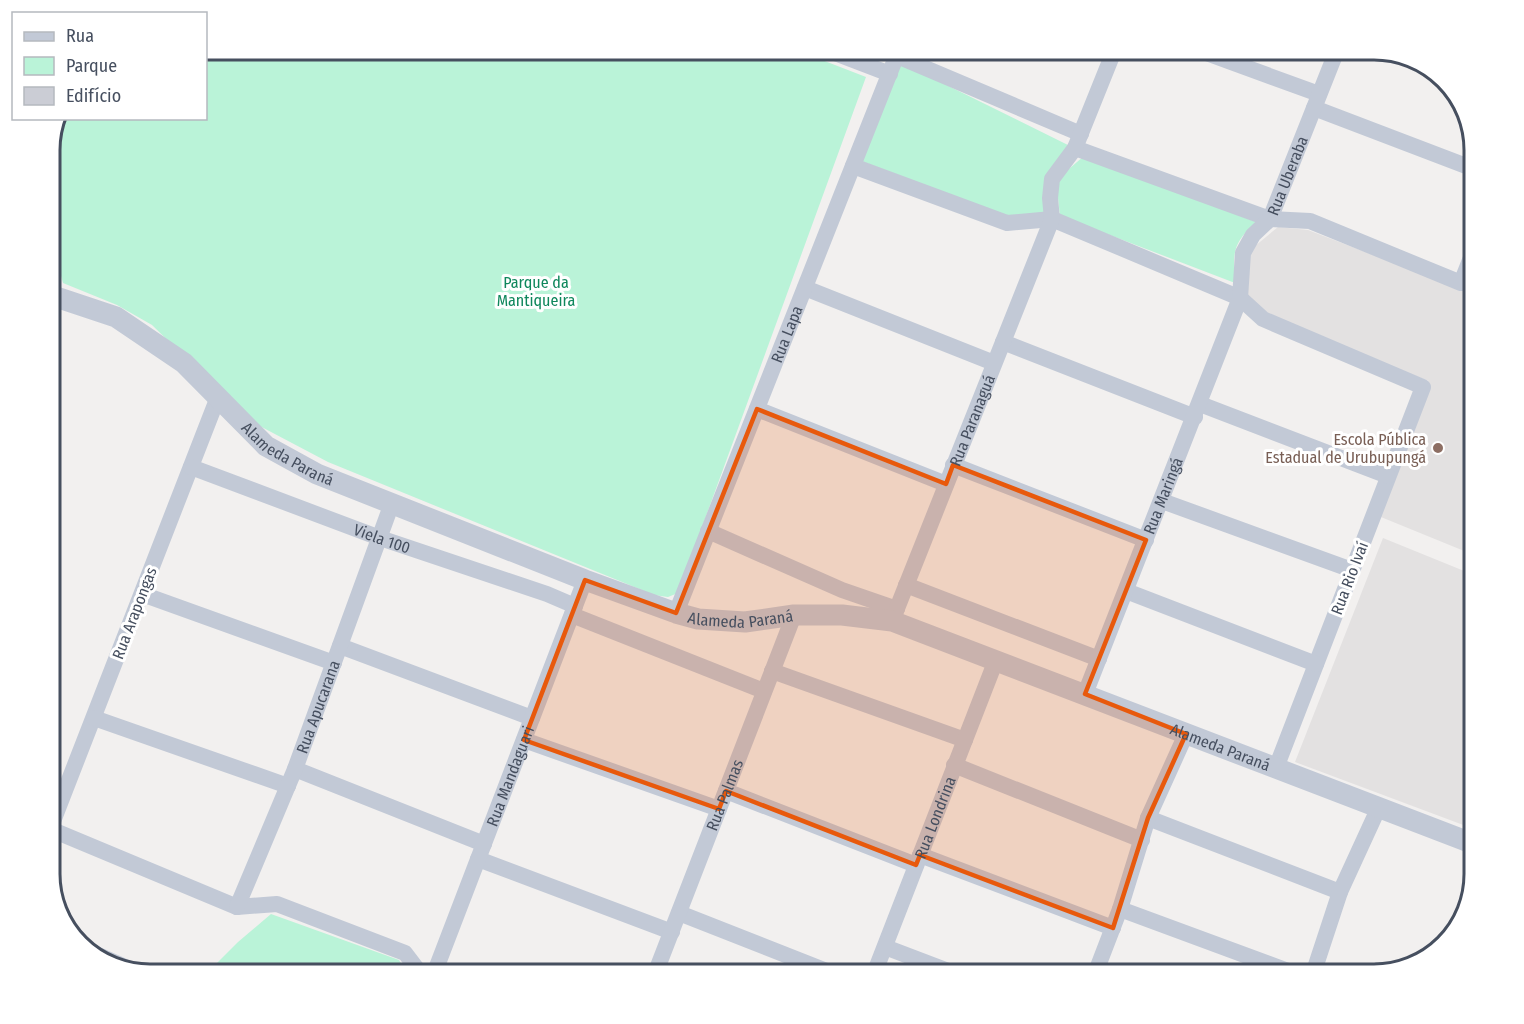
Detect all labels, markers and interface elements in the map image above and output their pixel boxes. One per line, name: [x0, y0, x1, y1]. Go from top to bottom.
legend: [12, 12, 207, 120]
text: Rua: [66, 25, 94, 47]
text: Parque: [66, 55, 117, 77]
text: Edifício: [66, 85, 121, 107]
street label: Rua Uberaba: [1263, 133, 1312, 218]
park label: Parque da Mantiqueira: [497, 273, 576, 310]
street label: Rua Lapa: [767, 303, 807, 366]
street label: Rua Paranaguá: [946, 372, 999, 469]
street label: Alameda Paraná: [238, 418, 336, 490]
place label: Escola Pública Estadual de Urubupungá: [1265, 430, 1426, 467]
marker: Escola Pública Estadual de Urubupungá: [1431, 441, 1445, 455]
street label: Rua Maringá: [1139, 454, 1187, 537]
street label: Viela 100: [351, 520, 413, 557]
street label: Rua Rio Ivaí: [1327, 539, 1372, 617]
street label: Rua Arapongas: [108, 564, 161, 662]
street label: Alameda Paraná: [686, 606, 794, 632]
street label: Rua Apucarana: [293, 658, 344, 756]
street label: Alameda Paraná: [1168, 720, 1273, 775]
street label: Rua Mandaguari: [483, 723, 538, 829]
street label: Rua Palmas: [702, 757, 747, 834]
street label: Rua Londrina: [911, 774, 960, 861]

